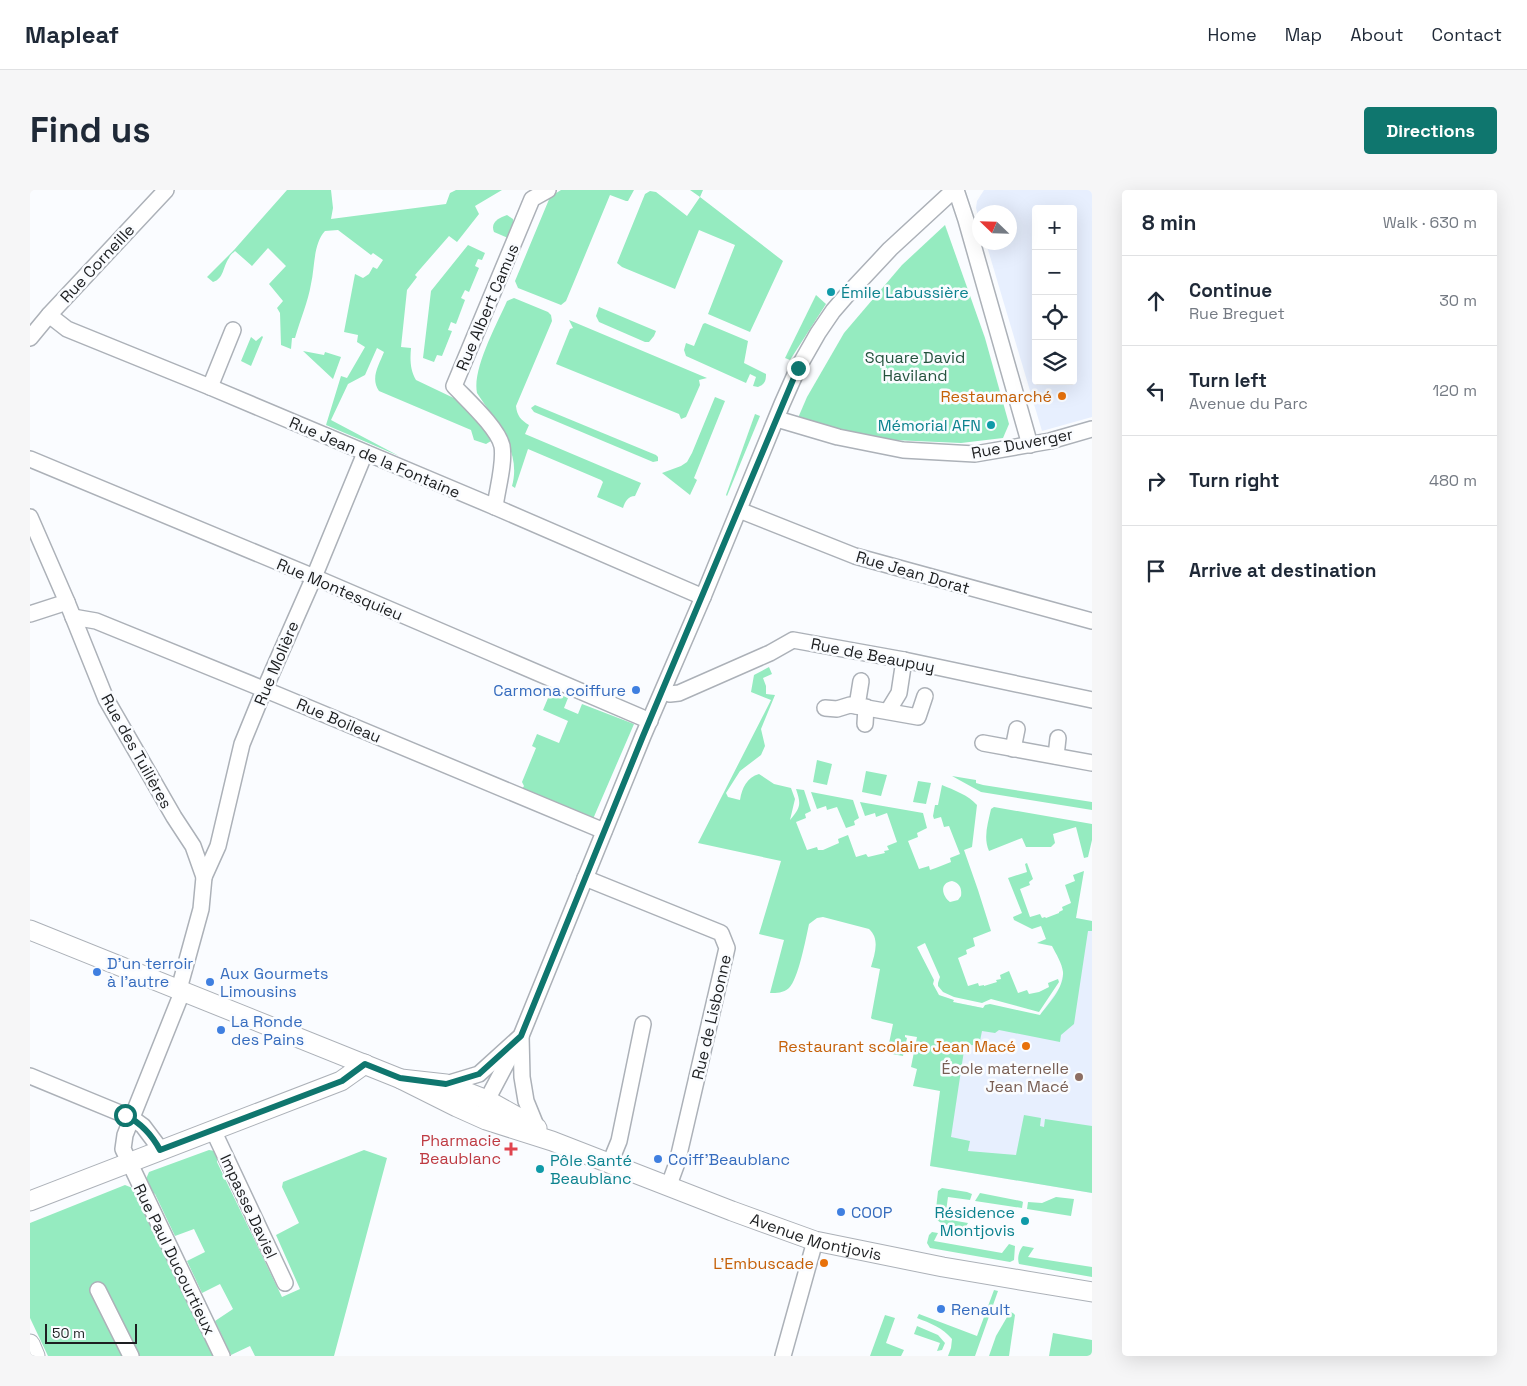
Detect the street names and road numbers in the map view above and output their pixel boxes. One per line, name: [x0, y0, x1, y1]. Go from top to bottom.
street label: Rue Corneille: [56, 220, 139, 307]
street label: Rue Albert Camus: [451, 241, 524, 374]
street label: Rue Jean de la Fontaine: [286, 412, 464, 503]
street label: Rue Duverger: [969, 423, 1075, 464]
street label: Rue Jean Dorat: [854, 546, 972, 599]
street label: Rue Montesquieu: [274, 553, 406, 626]
street label: Rue Molière: [249, 618, 304, 709]
street label: Rue de Beaupuy: [809, 633, 937, 678]
street label: Rue des Tuilières: [96, 690, 177, 812]
street label: Rue Boileau: [293, 693, 384, 748]
street label: Rue de Lisbonne: [687, 953, 736, 1082]
street label: Impasse Daviel: [215, 1151, 282, 1262]
street label: Rue Paul Ducourtieux: [129, 1180, 220, 1338]
street label: Avenue Montjovis: [747, 1208, 884, 1265]

